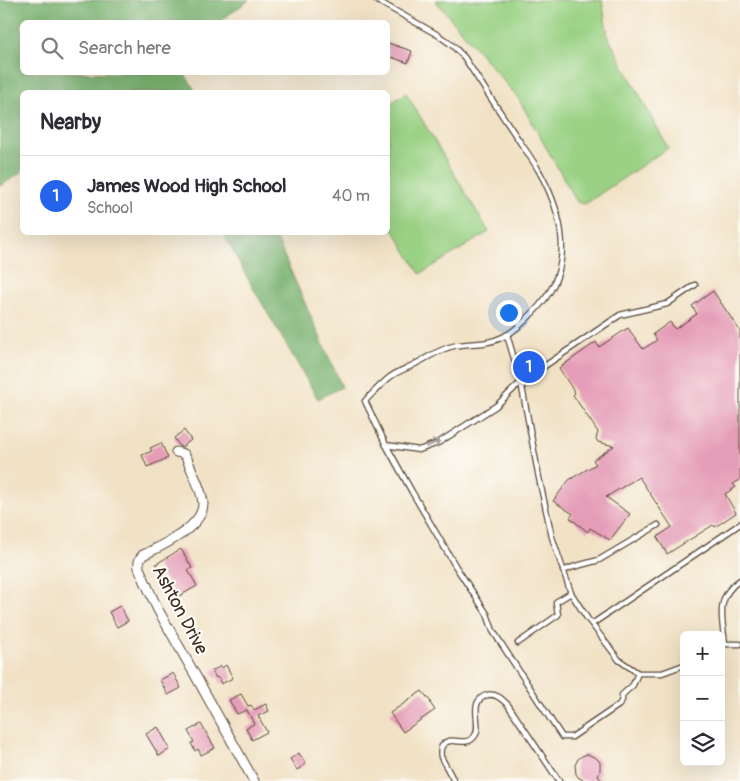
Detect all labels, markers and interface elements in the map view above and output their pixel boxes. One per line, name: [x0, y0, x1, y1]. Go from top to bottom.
search box: [20, 20, 390, 75]
icon: search: [38, 34, 66, 62]
text: Search here: [78, 36, 171, 60]
text: Nearby: [40, 109, 101, 136]
text: James Wood High School: [87, 174, 287, 198]
text: 1: [53, 186, 59, 206]
text: 40 m: [332, 186, 370, 206]
text: School: [87, 198, 133, 218]
your location: [496, 300, 522, 326]
pin: 1: [513, 348, 545, 386]
one-way arrow: [425, 439, 440, 449]
street label: Ashton Drive: [147, 562, 213, 659]
map controls: [680, 631, 725, 766]
button: +: [680, 631, 725, 676]
button: −: [680, 676, 725, 721]
button: layers: [680, 721, 725, 766]

